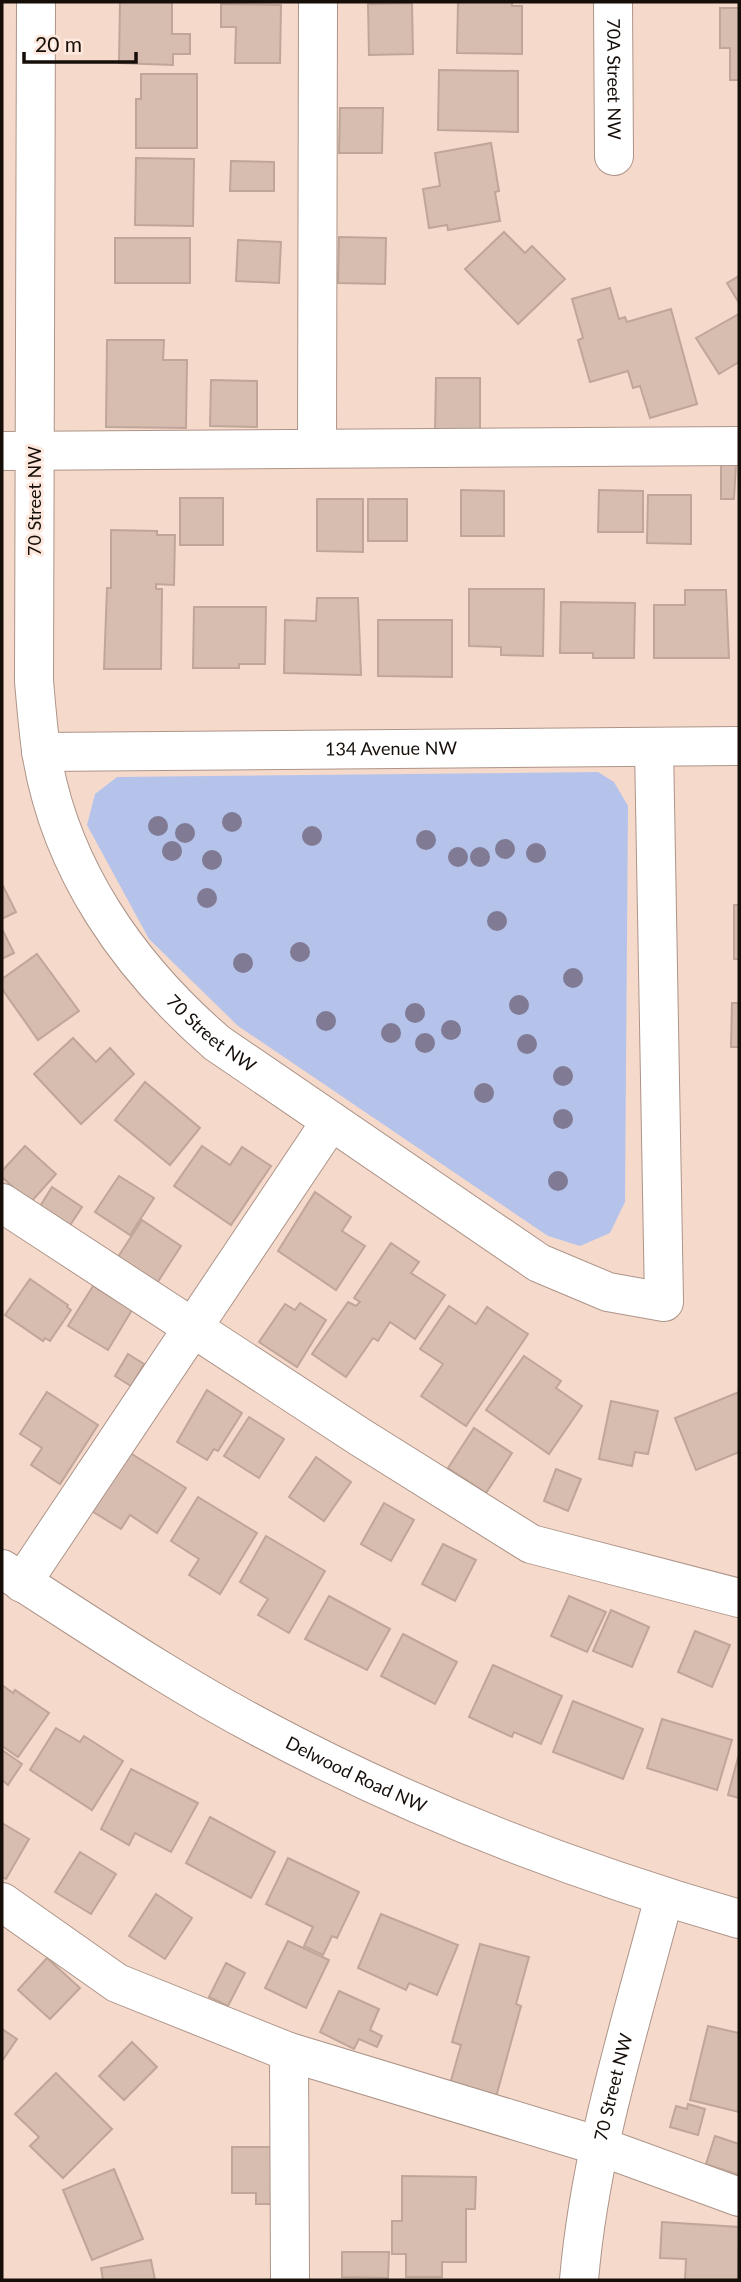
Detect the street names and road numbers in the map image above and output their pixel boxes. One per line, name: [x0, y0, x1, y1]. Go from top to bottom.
street label: 70A Street NW: [603, 18, 626, 140]
street label: 70 Street NW: [23, 446, 45, 556]
street label: 134 Avenue NW: [325, 736, 457, 760]
street label: 70 Street NW: [162, 990, 261, 1077]
street label: Delwood Road NW: [282, 1731, 431, 1817]
street label: 70 Street NW: [589, 2031, 637, 2143]

